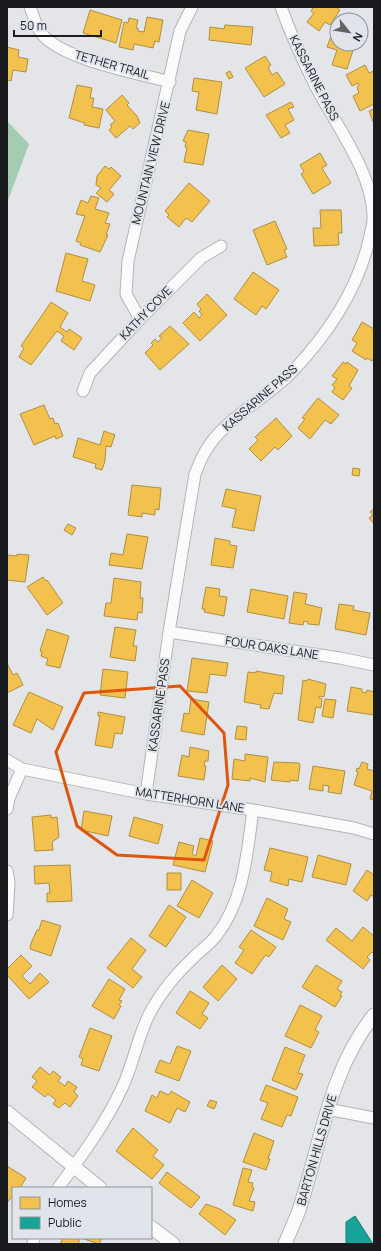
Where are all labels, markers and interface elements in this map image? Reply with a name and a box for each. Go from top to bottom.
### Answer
scale bar [14,12,101,38]
north arrow [329,12,369,52]
text: 50 m [20,17,47,34]
text: N [350,30,367,45]
street label: KASSARINE PASS [286,32,343,123]
street label: TETHER TRAIL [73,46,152,83]
street label: MOUNTAIN VIEW DRIVE [127,99,174,226]
street label: KATHY COVE [116,282,176,343]
street label: KASSARINE PASS [219,360,301,435]
street label: FOUR OAKS LANE [224,632,320,663]
street label: KASSARINE PASS [144,657,173,753]
street label: MATTERHORN LANE [134,782,246,817]
street label: BARTON HILLS DRIVE [293,1092,341,1207]
legend [12,1187,152,1239]
text: Homes [48,1194,87,1211]
text: Public [48,1214,82,1231]

